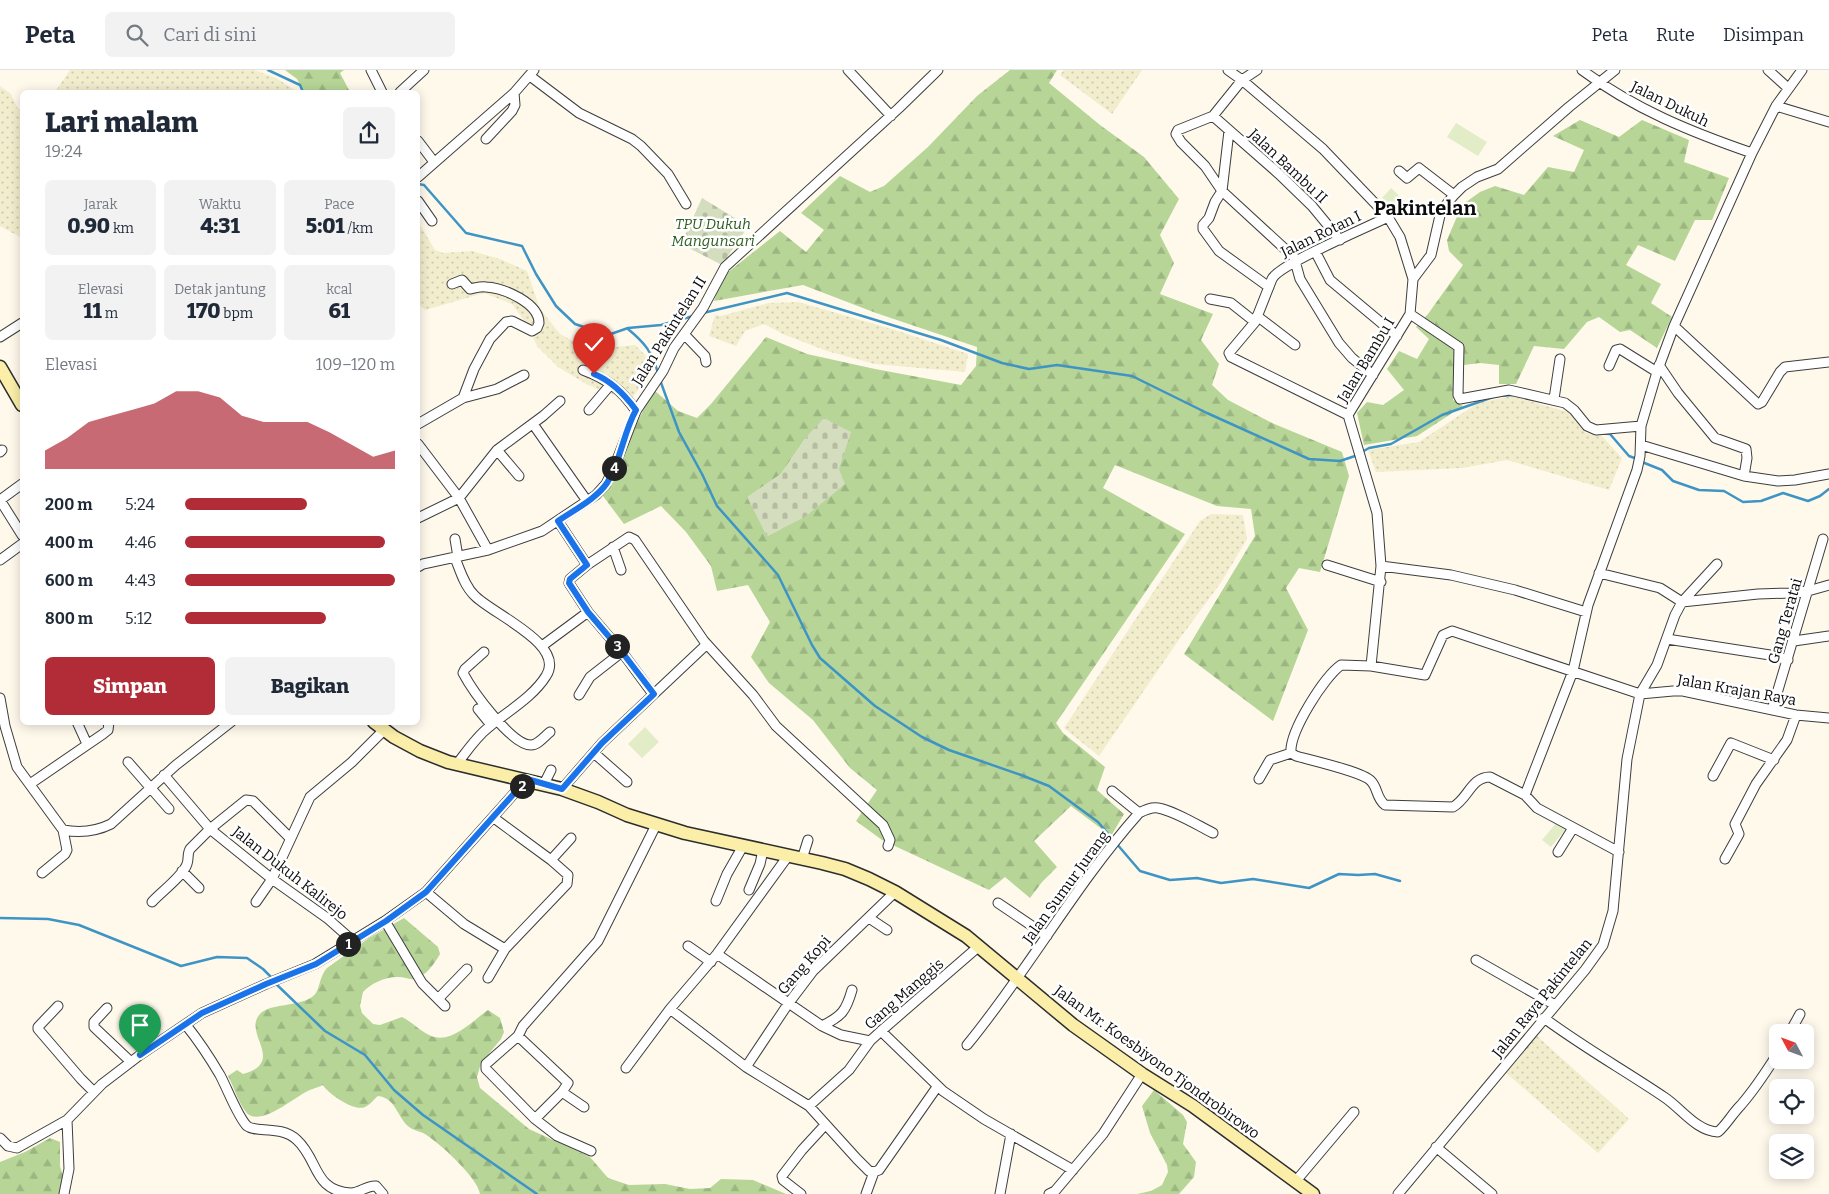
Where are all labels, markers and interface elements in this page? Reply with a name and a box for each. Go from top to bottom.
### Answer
search box [105,12,455,57]
text: Peta [25,21,75,49]
icon: search [123,21,151,49]
text: Cari di sini [163,23,256,46]
text: Peta [1592,24,1628,46]
text: Rute [1656,24,1695,46]
text: Disimpan [1723,24,1804,46]
street label: Jalan Dukuh [1627,77,1713,131]
text: Lari malam [45,106,198,139]
button: share [343,107,395,159]
street label: Jalan Bambu II [1244,124,1331,207]
text: 19:24 [45,142,82,161]
text: Jarak [84,196,117,213]
text: Waktu [199,196,241,213]
text: Pace [324,196,354,213]
district label: Pakintelan [1374,196,1476,220]
street label: Jalan Rotan I [1277,207,1364,262]
text: 0.90 [67,213,110,239]
text: 4:31 [200,213,240,239]
text: 5:01 [306,213,345,239]
park label: TPU Dukuh Mangunsari [671,215,755,250]
text: km [110,220,134,237]
text: /km [345,220,373,237]
street label: Jalan Pakintelan II [628,273,710,390]
text: Elevasi [78,281,124,298]
text: Detak jantung [174,281,266,298]
text: kcal [326,281,352,298]
text: 11 [83,298,102,324]
text: 170 [187,298,221,324]
text: 61 [329,298,350,324]
text: m [102,305,118,322]
text: bpm [221,305,253,322]
street label: Jalan Bambu I [1333,314,1398,407]
pin [573,323,615,374]
icon: check [580,330,608,358]
text: Elevasi [45,355,97,374]
text: 109–120 m [316,355,395,374]
pin: 4 [602,456,626,480]
text: 4 [610,460,619,477]
text: 200 m [45,495,92,514]
text: 5:24 [125,495,155,514]
text: 400 m [45,533,93,552]
text: 4:46 [125,533,156,552]
text: 600 m [45,571,93,590]
text: 4:43 [125,571,156,590]
street label: Gang Teratai [1764,575,1806,666]
text: 800 m [45,609,93,628]
text: 5:12 [125,609,152,628]
pin: 3 [604,634,630,658]
text: 3 [613,638,622,655]
button: Simpan [45,657,215,715]
button: Bagikan [225,657,395,715]
street label: Jalan Krajan Raya [1675,671,1798,709]
pin: 2 [510,774,534,798]
text: 2 [519,778,526,795]
street label: Jalan Dukuh Kalirejo [228,822,351,924]
street label: Jalan Sumur Jurang [1018,827,1113,948]
pin: 1 [336,932,360,956]
street label: Gang Kopi [774,932,835,998]
street label: Jalan Raya Pakintelan [1488,934,1596,1062]
text: 1 [345,936,352,953]
street label: Gang Manggis [861,955,947,1033]
street label: Jalan Mr. Koesbiyono Tjondrobirowo [1050,981,1263,1143]
pin [119,1004,161,1055]
icon: arrive [126,1011,154,1039]
north arrow [1769,1024,1814,1069]
map controls [1769,1024,1814,1179]
button: locate [1769,1079,1814,1124]
button: layers [1769,1134,1814,1179]

